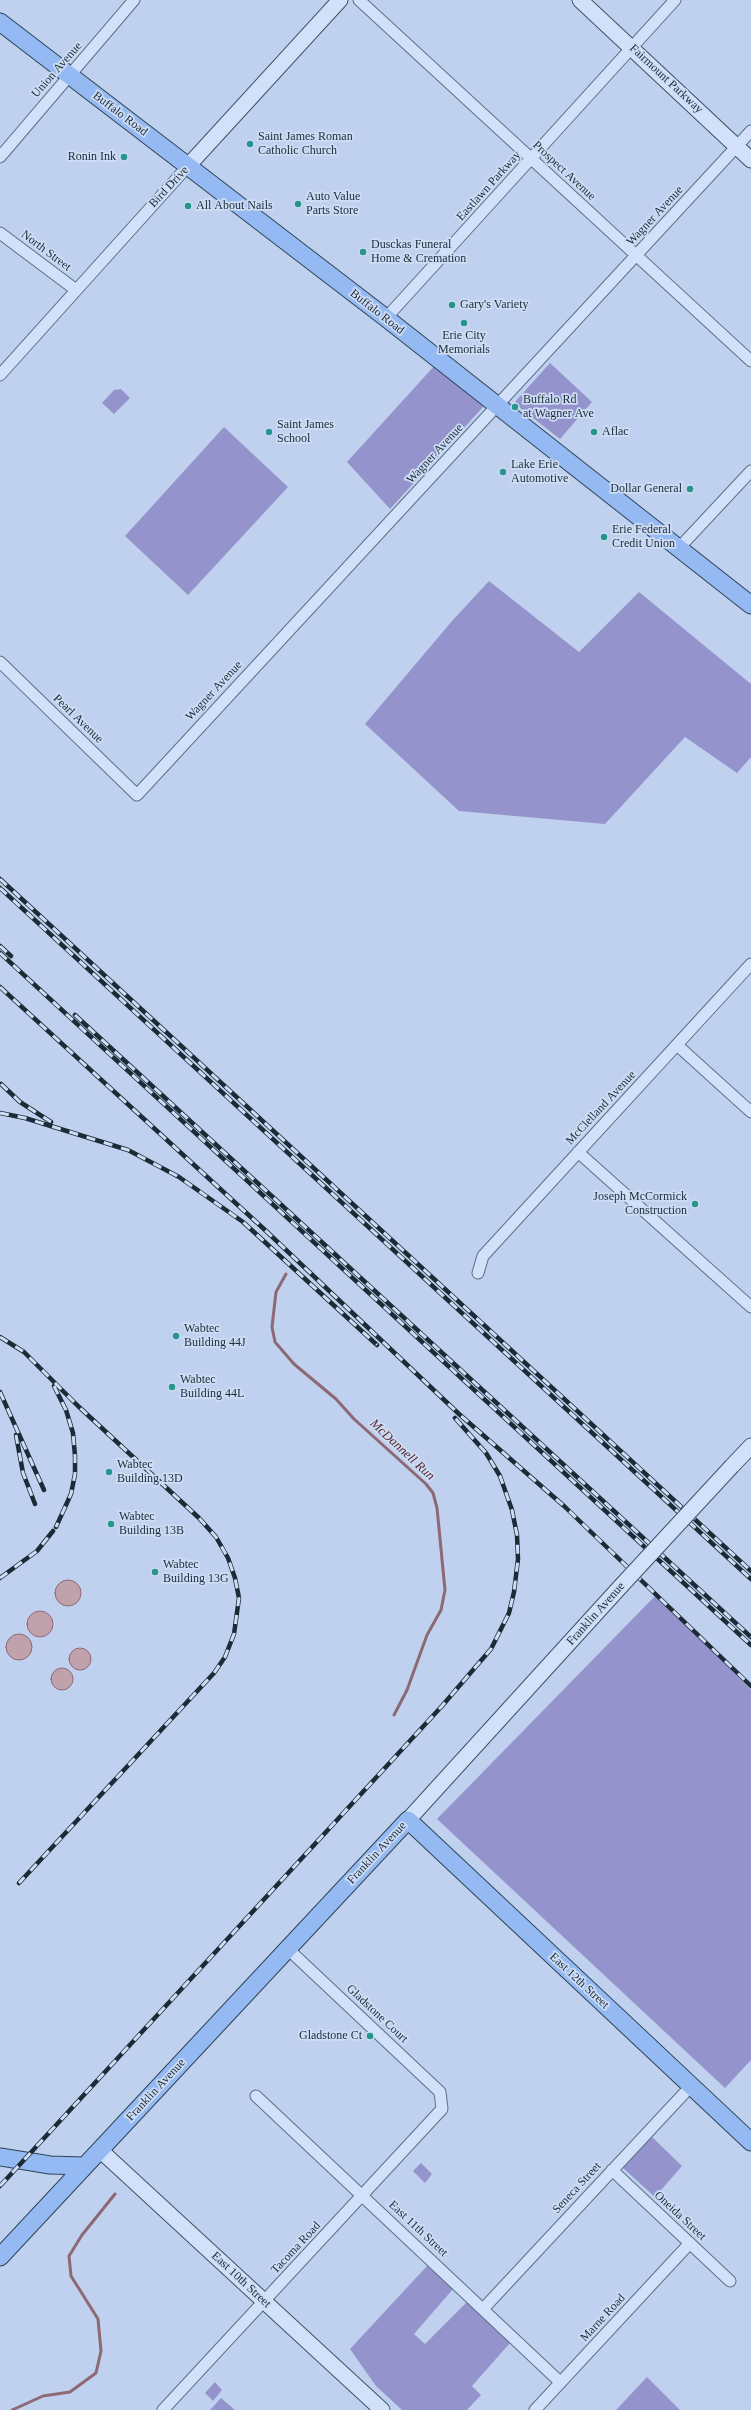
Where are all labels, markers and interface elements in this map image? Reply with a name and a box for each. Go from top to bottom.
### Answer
street label: Union Avenue [29,39,85,101]
street label: Fairmount Parkway [626,41,706,117]
street label: Buffalo Road [90,89,150,139]
place label: Saint James Roman Catholic Church [258,130,353,158]
street label: Prospect Avenue [530,138,598,204]
marker: Saint James Roman Catholic Church [245,139,255,149]
street label: Eastlawn Parkway [454,148,524,224]
place label: Ronin Ink [68,150,116,164]
marker: Ronin Ink [119,152,129,162]
street label: Bird Drive [146,163,192,211]
street label: Wagner Avenue [624,183,686,249]
place label: Auto Value Parts Store [306,190,360,218]
place label: All About Nails [196,199,273,213]
marker: Auto Value Parts Store [293,199,303,209]
marker: All About Nails [183,201,193,211]
street label: North Street [18,228,74,274]
place label: Dusckas Funeral Home & Cremation [371,238,466,266]
marker: Dusckas Funeral Home & Cremation [358,247,368,257]
street label: Buffalo Road [347,286,407,338]
place label: Gary's Variety [460,298,528,312]
marker: Gary's Variety [447,300,457,310]
marker: Erie City Memorials [459,318,469,328]
place label: Erie City Memorials [438,329,490,357]
place label: Buffalo Rd at Wagner Ave [523,393,594,421]
marker: Buffalo Rd at Wagner Ave [510,402,520,412]
place label: Saint James School [277,418,334,446]
street label: Wagner Avenue [404,421,466,487]
place label: Aflac [602,425,629,439]
marker: Saint James School [264,427,274,437]
marker: Aflac [589,427,599,437]
place label: Lake Erie Automotive [511,458,568,486]
marker: Lake Erie Automotive [498,467,508,477]
place label: Dollar General [610,482,682,496]
marker: Dollar General [685,484,695,494]
place label: Erie Federal Credit Union [612,523,675,551]
marker: Erie Federal Credit Union [599,532,609,542]
street label: Wagner Avenue [183,658,245,724]
street label: Pearl Avenue [50,692,106,746]
street label: McClelland Avenue [563,1068,639,1148]
place label: Joseph McCormick Construction [593,1190,687,1218]
marker: Joseph McCormick Construction [690,1199,700,1209]
place label: Wabtec Building 44J [184,1322,246,1350]
marker: Wabtec Building 44J [171,1331,181,1341]
place label: Wabtec Building 44L [180,1373,244,1401]
marker: Wabtec Building 44L [167,1382,177,1392]
water label: McDannell Run [366,1416,438,1484]
place label: Wabtec Building 13D [117,1458,183,1486]
marker: Wabtec Building 13D [104,1467,114,1477]
place label: Wabtec Building 13B [119,1510,184,1538]
marker: Wabtec Building 13B [106,1519,116,1529]
place label: Wabtec Building 13G [163,1558,229,1586]
marker: Wabtec Building 13G [150,1567,160,1577]
street label: Franklin Avenue [564,1579,628,1649]
street label: Franklin Avenue [344,1819,410,1887]
street label: East 12th Street [546,1950,612,2012]
street label: Gladstone Court [343,1982,411,2046]
place label: Gladstone Ct [299,2029,362,2043]
marker: Gladstone Ct [365,2031,375,2041]
street label: Franklin Avenue [123,2056,189,2124]
street label: Seneca Street [550,2159,604,2217]
street label: Oneida Street [651,2188,709,2244]
street label: East 11th Street [385,2198,451,2260]
street label: Tacoma Road [268,2219,324,2277]
street label: East 10th Street [208,2249,274,2311]
street label: Marne Road [577,2291,629,2345]

